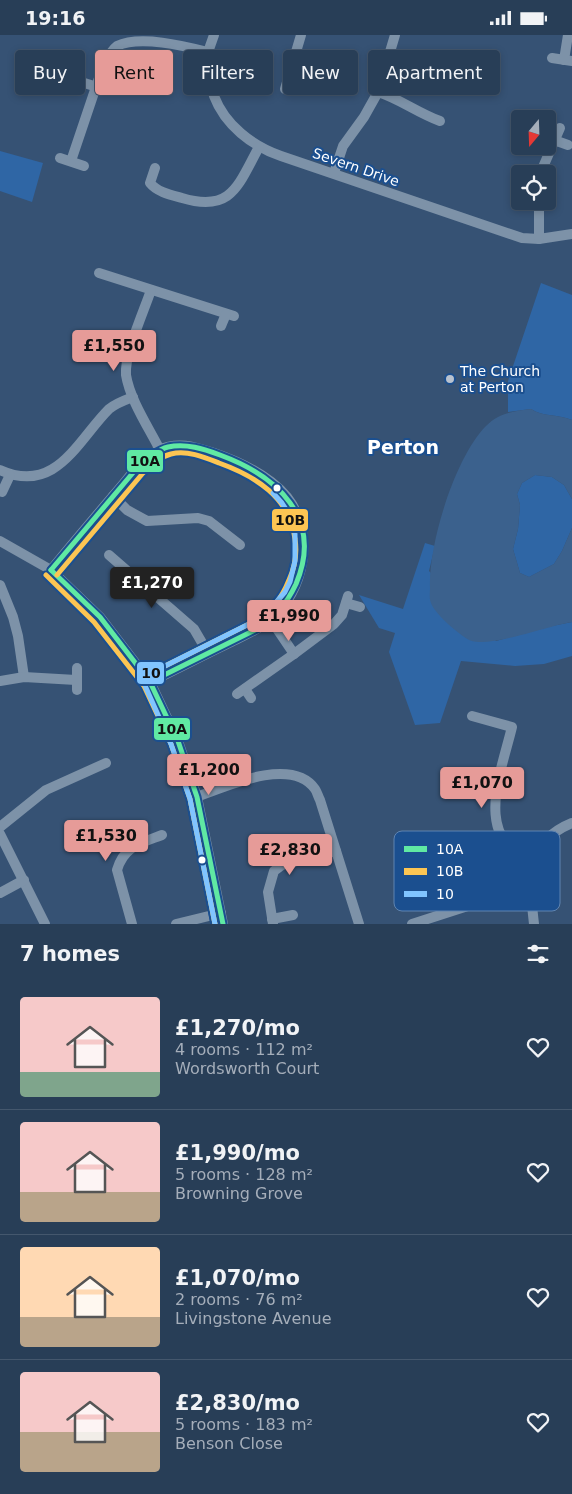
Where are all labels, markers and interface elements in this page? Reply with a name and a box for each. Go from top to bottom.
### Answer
text: 19:16 [25,7,85,29]
chip: Buy [15,50,85,95]
chip: Rent [95,50,173,95]
chip: Filters [183,50,273,95]
chip: New [283,50,358,95]
chip: Apartment [368,50,500,95]
north arrow [511,110,556,155]
map controls [511,110,556,210]
street label: Severn Drive [311,145,401,189]
button: locate [511,165,556,210]
pin: £1,550 [73,329,155,372]
text: £1,550 [83,336,145,355]
place label: The Church at Perton [459,363,540,395]
marker: The Church at Perton [444,373,456,385]
district label: Perton [367,436,439,458]
line badge: 10A [126,449,164,473]
text: 10A [130,453,160,469]
unlabelled marker [272,483,282,493]
line badge: 10B [271,508,309,532]
text: 10B [275,512,305,528]
pin: £1,270 [111,567,193,609]
text: £1,270 [121,573,183,592]
pin: £1,990 [248,599,330,642]
text: £1,990 [258,606,320,625]
line badge: 10 [136,661,165,685]
text: 10 [141,665,161,681]
line badge: 10A [153,717,191,741]
text: 10A [157,721,187,737]
pin: £1,200 [168,753,250,796]
text: £1,200 [178,760,240,779]
pin: £1,070 [441,767,523,809]
text: £1,070 [451,773,513,792]
pin: £1,530 [65,819,147,862]
text: £1,530 [75,826,137,845]
legend [394,831,560,911]
pin: £2,830 [249,833,331,876]
text: £2,830 [259,840,321,859]
text: 10A [436,841,464,857]
unlabelled marker [197,855,207,865]
text: 10B [436,863,463,879]
text: 10 [436,886,454,902]
icon: filters [524,940,552,968]
text: 7 homes [20,942,120,966]
text: £1,270/mo [175,1016,300,1040]
icon: home [60,1017,120,1077]
icon: heart [524,1033,552,1061]
text: 4 rooms · 112 m² [175,1040,313,1059]
text: Wordsworth Court [175,1059,319,1078]
text: £1,990/mo [175,1141,300,1165]
icon: home [60,1142,120,1202]
icon: heart [524,1158,552,1186]
text: 5 rooms · 128 m² [175,1165,313,1184]
text: Browning Grove [175,1184,303,1203]
text: £1,070/mo [175,1266,300,1290]
icon: home [60,1267,120,1327]
icon: heart [524,1283,552,1311]
text: 2 rooms · 76 m² [175,1290,303,1309]
text: Livingstone Avenue [175,1309,331,1328]
text: £2,830/mo [175,1391,300,1415]
icon: home [60,1392,120,1452]
icon: heart [524,1408,552,1436]
text: 5 rooms · 183 m² [175,1415,313,1434]
text: Benson Close [175,1434,283,1453]

